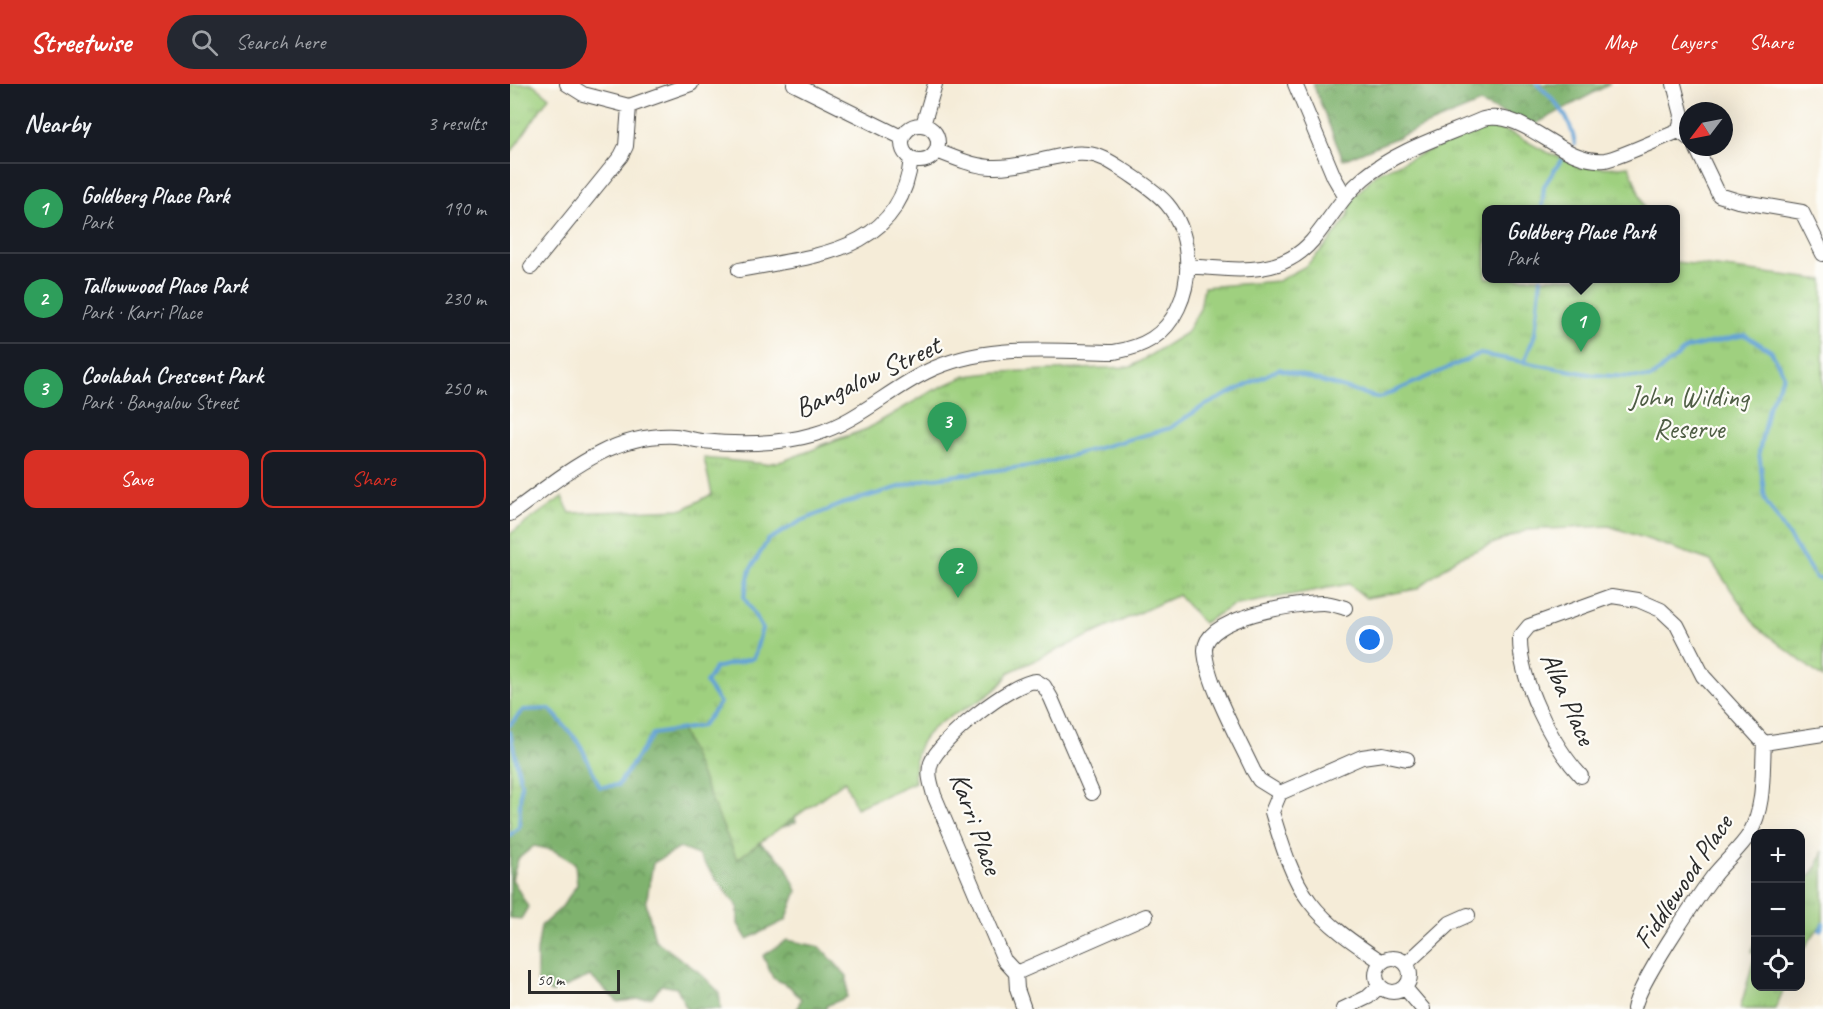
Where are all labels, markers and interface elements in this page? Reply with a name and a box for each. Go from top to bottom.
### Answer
search box [167,15,587,69]
text: Streetwise [30,25,131,60]
icon: search [188,26,221,59]
text: Search here [236,28,325,56]
text: Map [1604,29,1637,55]
text: Layers [1670,29,1716,55]
text: Share [1749,29,1793,55]
north arrow [1679,102,1733,156]
text: Nearby [24,107,89,140]
text: 3 results [427,111,486,136]
text: Goldberg Place Park [81,182,229,210]
text: 1 [39,196,48,221]
text: 190 m [443,196,486,221]
popup [1482,205,1680,283]
text: Park [81,210,113,235]
text: Goldberg Place Park [1507,218,1655,246]
text: Park [1507,246,1539,271]
text: Tallowwood Place Park [81,272,247,300]
text: 2 [39,286,48,311]
text: 230 m [443,286,486,311]
text: Park · Karri Place [81,300,202,325]
pin: 1 [1562,302,1600,352]
street label: Bangalow Street [789,326,948,425]
text: Coolabah Crescent Park [81,362,263,390]
text: 3 [39,376,48,401]
text: 250 m [443,376,486,401]
park label: John Wilding Reserve [1627,379,1751,446]
text: Park · Bangalow Street [81,390,238,415]
pin: 3 [928,402,966,452]
button: Save [24,450,249,508]
button: Share [261,450,486,508]
pin: 2 [938,548,978,598]
your location [1355,625,1384,654]
street label: Alba Place [1533,646,1605,752]
street label: Karri Place [942,768,1012,881]
street label: Fiddlewood Place [1625,806,1741,955]
map controls [1751,829,1805,991]
button: + [1751,829,1805,883]
button: − [1751,883,1805,937]
button: locate [1751,937,1805,991]
scale bar [528,967,620,994]
text: 50 m [537,970,564,990]

